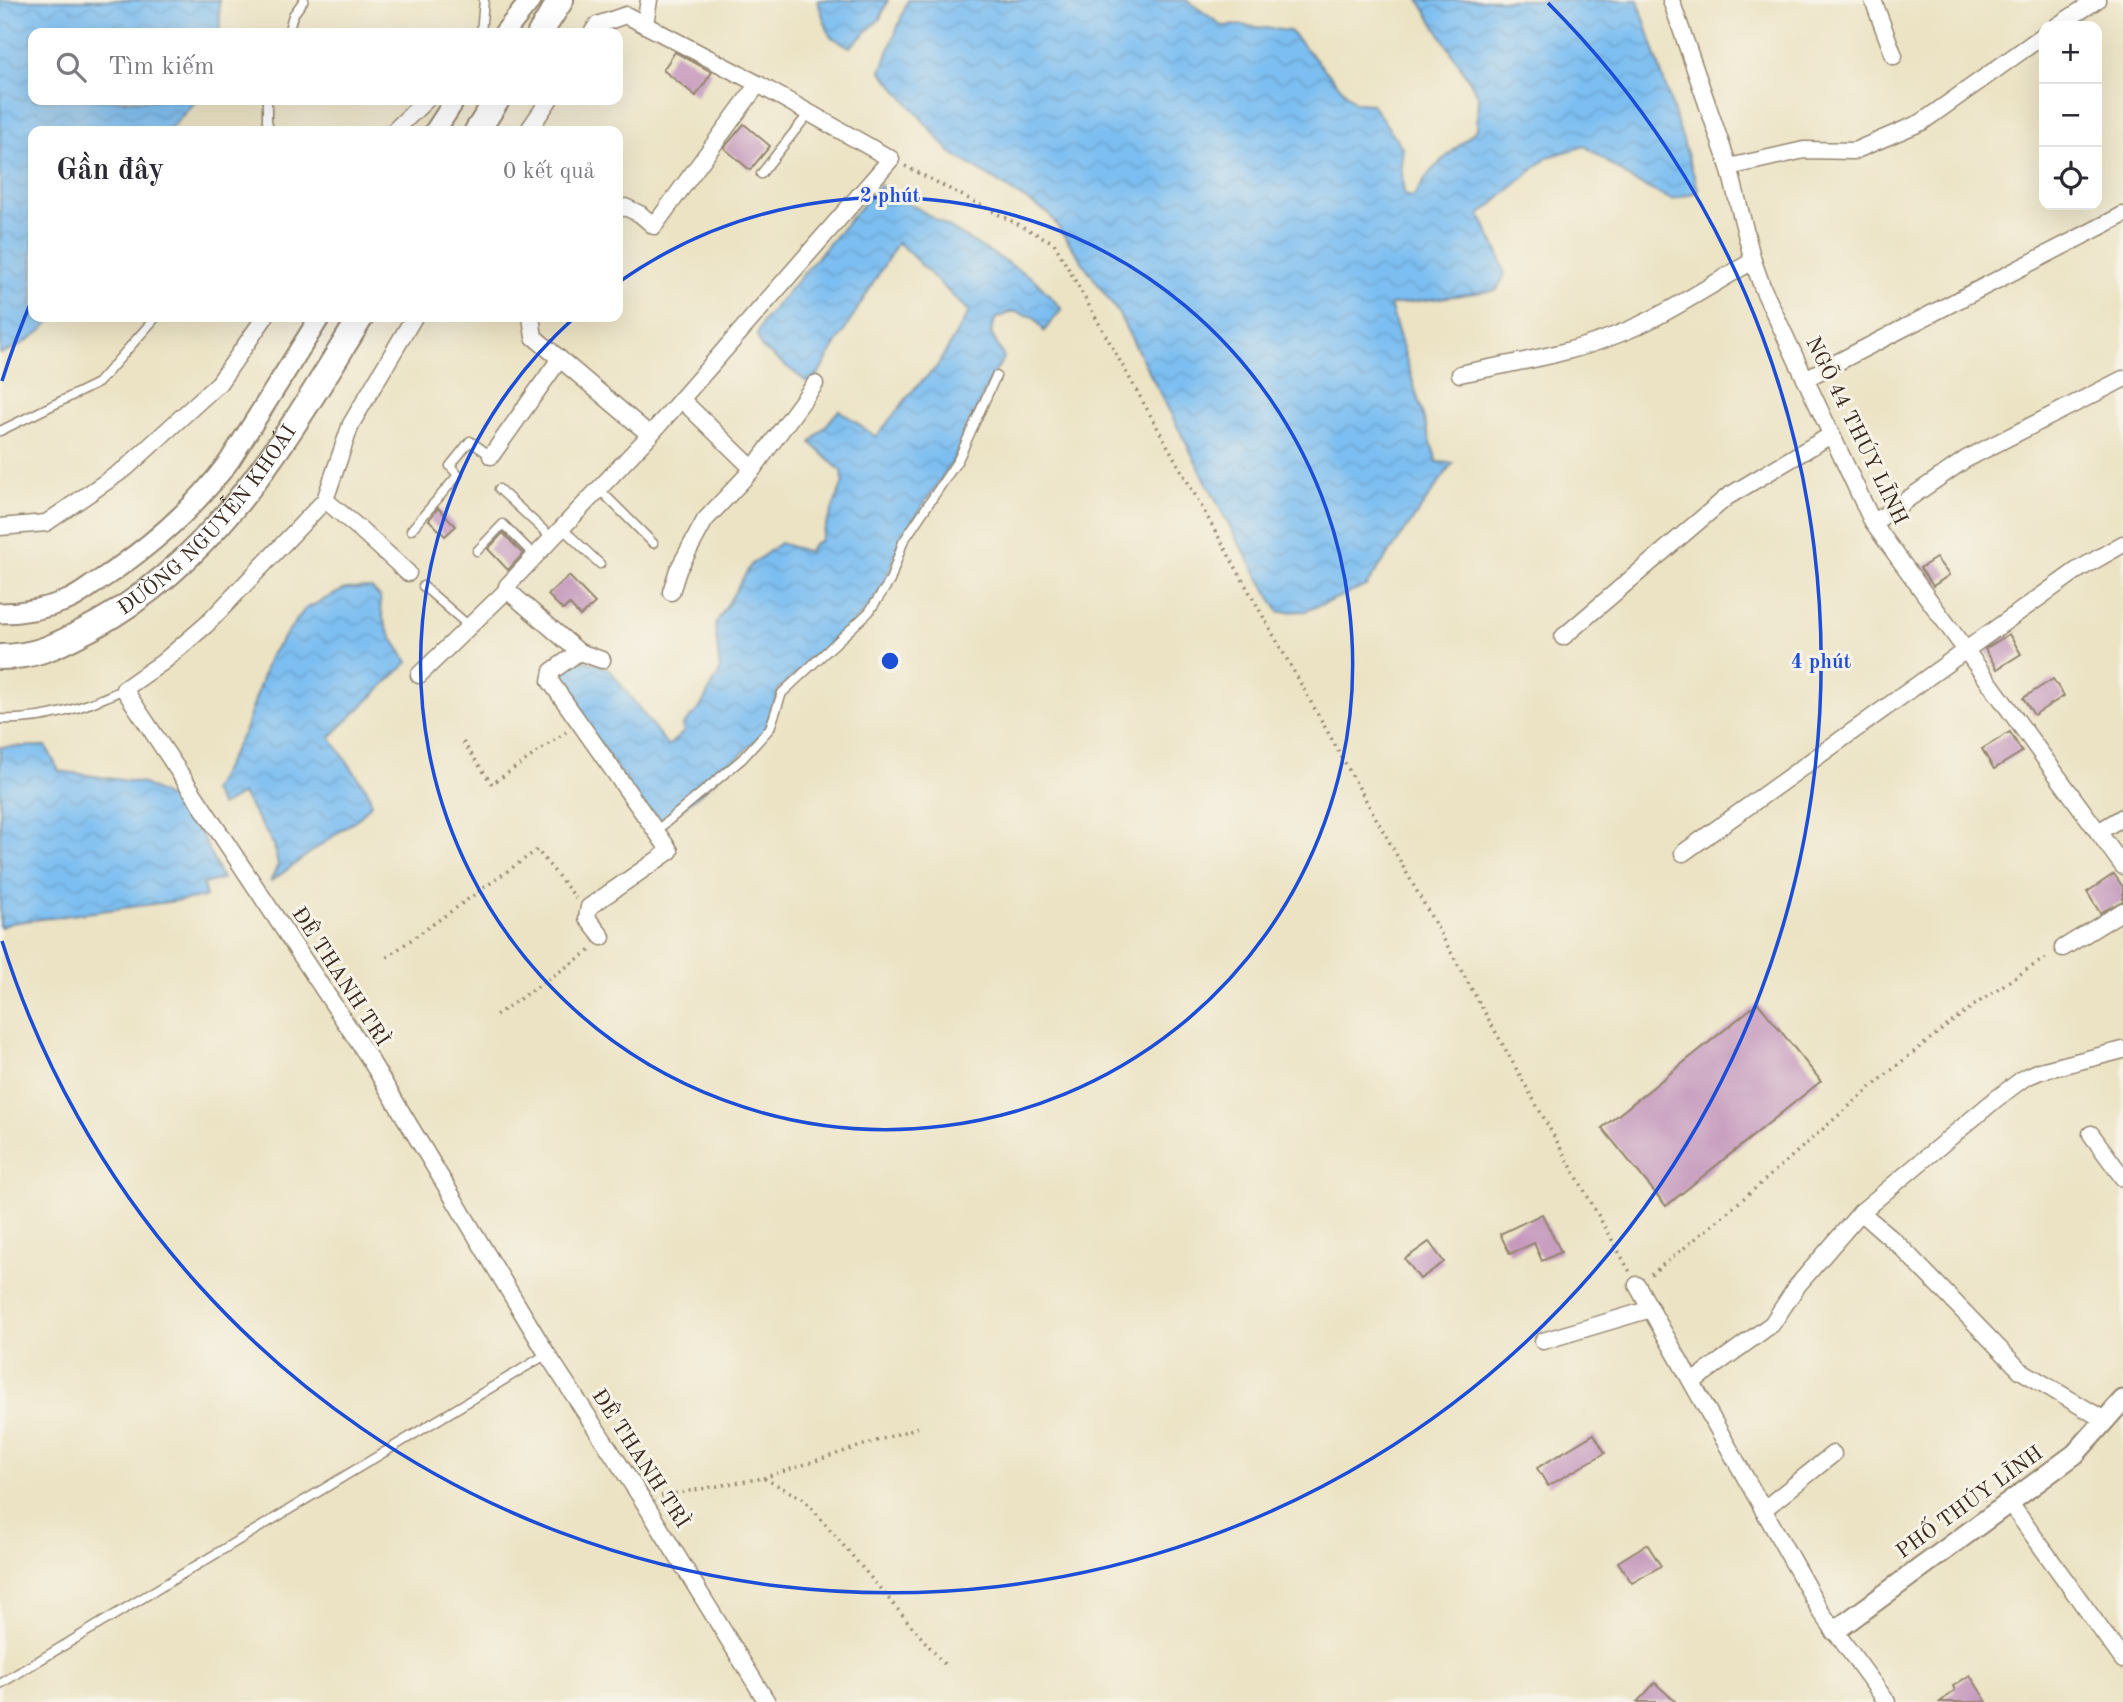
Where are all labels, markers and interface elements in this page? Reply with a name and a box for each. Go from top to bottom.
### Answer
map controls [2039,21,2102,210]
button: + [2039,21,2102,84]
search box [28,28,623,105]
icon: search [52,48,90,86]
text: Tìm kiếm [108,54,215,80]
button: − [2039,84,2102,147]
button: locate [2039,147,2102,210]
text: Gần đây [56,156,164,186]
text: 0 kết quả [503,160,595,183]
text: 2 phút [860,186,921,207]
street label: NGÕ 44 THÚY LĨNH [1801,332,1915,528]
street label: ĐƯỜNG NGUYỄN KHOÁI [114,421,300,619]
centre of rings [878,649,902,673]
text: 4 phút [1791,652,1852,673]
street label: ĐÊ THANH TRÌ [287,902,396,1050]
street label: ĐÊ THANH TRÌ [587,1384,696,1532]
street label: PHỐ THÚY LĨNH [1889,1437,2047,1563]

